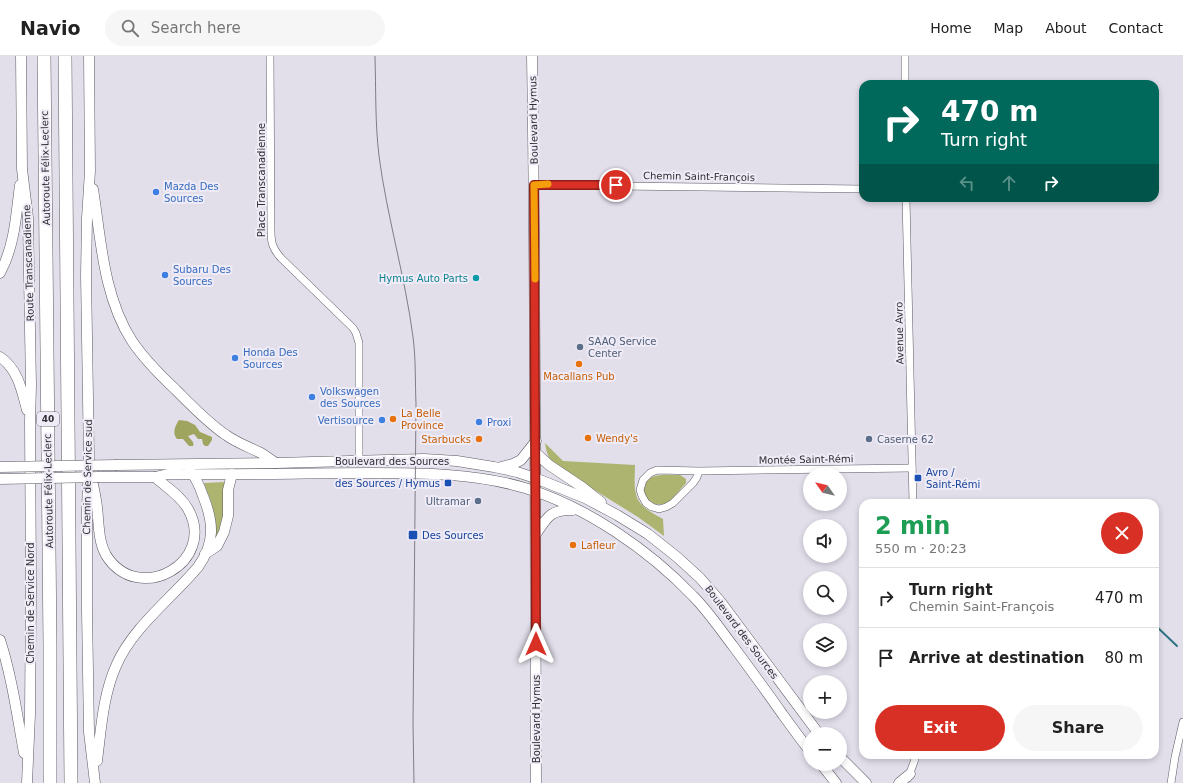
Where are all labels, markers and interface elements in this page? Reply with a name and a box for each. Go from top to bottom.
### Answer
search box [105,10,385,46]
text: Navio [20,17,81,39]
icon: search [119,17,141,39]
text: Search here [151,19,241,37]
text: Home [930,20,972,36]
text: Map [994,20,1023,36]
text: About [1045,20,1087,36]
text: Contact [1109,20,1163,36]
street label: Boulevard Hymus [527,76,540,164]
text: 470 m [941,95,1038,128]
icon: right [875,96,927,148]
street label: Autoroute Félix-Leclerc [39,111,52,225]
street label: Place Transcanadienne [256,123,267,237]
text: Turn right [941,129,1027,150]
pin [599,168,633,202]
street label: Chemin Saint-François [643,170,755,183]
icon: left [956,172,978,194]
icon: ahead [998,172,1020,194]
icon: right [1040,172,1062,194]
icon: arrive [605,174,627,196]
place label: Mazda Des Sources [164,181,219,204]
marker: Mazda Des Sources [151,187,161,197]
street label: Route Transcanadienne [21,204,36,322]
place label: Subaru Des Sources [173,264,231,287]
marker: Subaru Des Sources [160,270,170,280]
place label: Hymus Auto Parts [379,273,468,284]
marker: Hymus Auto Parts [471,273,481,283]
street label: Avenue Avro [893,302,906,364]
place label: SAAQ Service Center [588,336,656,359]
marker: SAAQ Service Center [575,342,585,352]
place label: Honda Des Sources [243,347,298,370]
marker: Honda Des Sources [230,353,240,363]
marker: Macallans Pub [574,359,584,369]
place label: Macallans Pub [543,371,615,382]
place label: Volkswagen des Sources [320,386,380,409]
marker: Volkswagen des Sources [307,392,317,402]
place label: La Belle Province [401,408,444,431]
road number: 40 [37,412,59,426]
marker: La Belle Province [388,414,398,424]
place label: Vertisource [318,415,374,426]
marker: Vertisource [377,415,387,425]
marker: Proxi [474,417,484,427]
place label: Proxi [487,417,511,428]
street label: Chemin de Service sud [81,419,94,535]
marker: Wendy's [583,433,593,443]
place label: Wendy's [596,433,638,444]
street label: Autoroute Félix-Leclerc [42,434,55,548]
place label: Starbucks [421,434,471,445]
marker: Starbucks [474,434,484,444]
marker: Caserne 62 [864,434,874,444]
place label: Caserne 62 [877,434,934,445]
street label: Montée Saint-Rémi [759,453,853,466]
street label: Boulevard des Sources [335,456,449,467]
north arrow [803,467,847,511]
map controls [803,467,847,771]
place label: Avro / Saint-Rémi [926,467,980,490]
marker: Avro / Saint-Rémi [913,473,923,483]
place label: des Sources / Hymus [335,478,440,489]
marker: des Sources / Hymus [443,478,453,488]
place label: Ultramar [426,496,471,507]
marker: Ultramar [473,496,483,506]
text: 2 min [875,512,950,540]
button: close [1101,512,1143,554]
button: sound [803,519,847,563]
marker: Des Sources [407,529,419,541]
place label: Des Sources [422,530,484,541]
marker: Lafleur [568,540,578,550]
place label: Lafleur [581,540,616,551]
text: 550 m · 20:23 [875,541,966,556]
street label: Chemin de Service Nord [25,542,36,664]
button: search [803,571,847,615]
text: Turn right [909,581,993,599]
street label: Boulevard des Sources [703,583,780,681]
icon: right [875,587,897,609]
text: 470 m [1095,589,1143,607]
text: Chemin Saint-François [909,599,1054,614]
position arrow [515,623,557,665]
button: layers [803,623,847,667]
icon: arrive [875,647,897,669]
text: Arrive at destination [909,649,1084,667]
text: 80 m [1105,649,1143,667]
street label: Boulevard Hymus [531,675,542,763]
button: + [803,675,847,719]
button: Exit [875,705,1005,751]
button: Share [1013,705,1143,751]
button: − [803,727,847,771]

